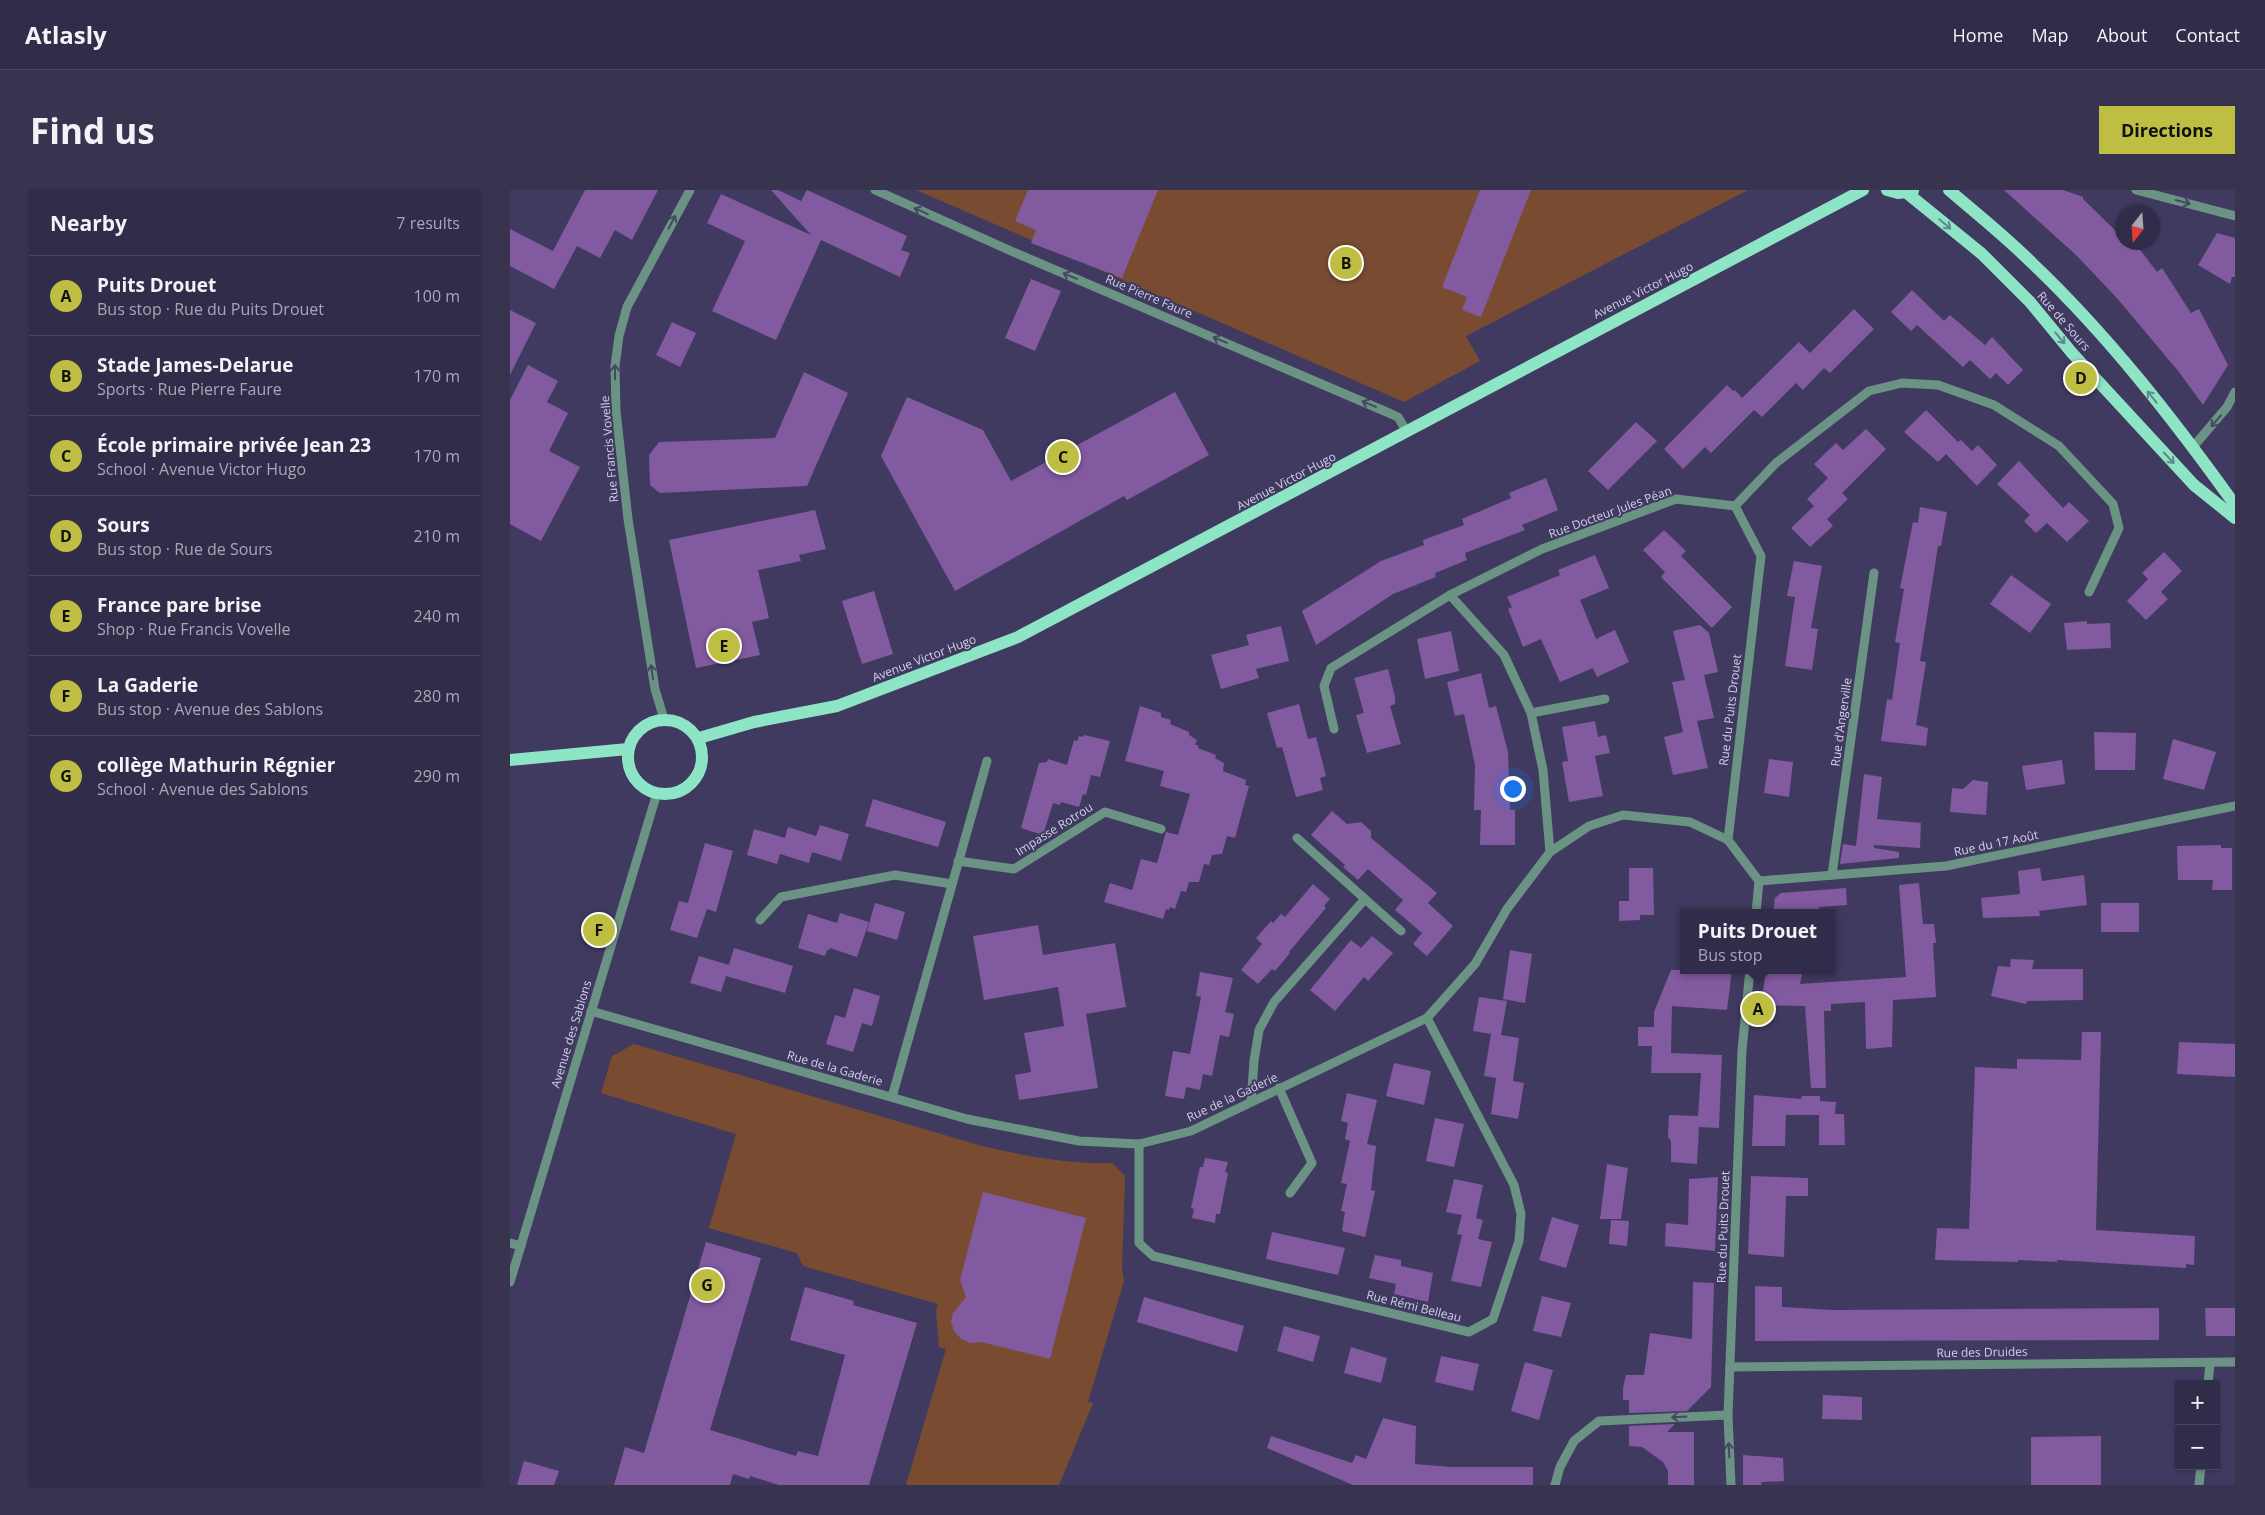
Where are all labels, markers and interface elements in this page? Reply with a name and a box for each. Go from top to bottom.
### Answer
text: Atlasly [25,18,107,51]
text: Home [1953,23,2003,47]
text: Map [2031,23,2069,47]
text: About [2097,23,2147,47]
text: Contact [2175,23,2240,47]
button: Directions [2099,106,2235,154]
text: Find us [30,107,155,154]
one-way arrow [2175,198,2191,208]
one-way arrow [914,205,929,215]
north arrow [2115,205,2160,250]
text: Nearby [50,209,127,237]
text: 7 results [396,212,460,234]
one-way arrow [668,216,678,230]
one-way arrow [1938,218,1951,229]
pin: B [1330,244,1362,282]
street label: Avenue Victor Hugo [1590,257,1696,323]
street label: Rue Pierre Faure [1103,270,1195,322]
one-way arrow [1063,271,1078,281]
text: Puits Drouet [97,272,216,298]
text: A [60,285,72,307]
text: 100 m [414,285,460,307]
street label: Rue de Sours [2033,288,2095,355]
text: Bus stop · Rue du Puits Drouet [97,298,324,320]
one-way arrow [2054,331,2065,344]
one-way arrow [1212,335,1227,344]
text: Stade James-Delarue [97,352,294,378]
pin: D [2065,359,2097,397]
one-way arrow [610,364,620,380]
text: B [61,365,71,387]
text: 170 m [414,365,460,387]
text: Sports · Rue Pierre Faure [97,378,282,400]
one-way arrow [2147,391,2158,404]
street label: Rue Francis Vovelle [596,395,622,503]
one-way arrow [1362,399,1377,409]
one-way arrow [2210,414,2221,427]
text: École primaire privée Jean 23 [97,432,371,458]
pin: C [1047,438,1079,476]
text: C [61,445,71,467]
text: 170 m [414,445,460,467]
street label: Avenue Victor Hugo [1233,448,1339,514]
one-way arrow [2163,452,2175,464]
text: School · Avenue Victor Hugo [97,458,306,480]
street label: Rue Docteur Jules Péan [1546,482,1674,542]
text: Sours [97,512,150,538]
text: D [60,525,72,547]
text: 210 m [414,525,460,547]
text: Bus stop · Rue de Sours [97,538,272,560]
text: France pare brise [97,592,261,618]
text: E [62,605,70,627]
text: 240 m [414,605,460,627]
text: Shop · Rue Francis Vovelle [97,618,291,640]
pin: E [708,627,740,665]
street label: Avenue Victor Hugo [869,630,979,686]
street label: Rue du Puits Drouet [1715,653,1745,767]
one-way arrow [647,664,657,680]
text: La Gaderie [97,672,198,698]
street label: Rue d'Angerville [1826,676,1856,768]
text: F [62,685,70,707]
text: 280 m [414,685,460,707]
text: Bus stop · Avenue des Sablons [97,698,323,720]
text: collège Mathurin Régnier [97,752,335,778]
text: G [60,765,72,787]
text: 290 m [414,765,460,787]
your location [1500,776,1526,802]
text: School · Avenue des Sablons [97,778,308,800]
street label: Impasse Rotrou [1012,798,1096,860]
street label: Rue du 17 Août [1952,826,2040,860]
popup [1680,909,1835,974]
pin: F [583,911,615,949]
text: Puits Drouet [1698,918,1817,944]
text: Bus stop [1698,944,1763,966]
street label: Avenue des Sablons [547,978,596,1090]
pin: A [1742,990,1774,1028]
street label: Rue de la Gaderie [785,1046,885,1090]
street label: Rue de la Gaderie [1184,1068,1281,1126]
street label: Rue du Puits Drouet [1713,1171,1733,1283]
pin: G [691,1266,723,1304]
street label: Rue Rémi Belleau [1365,1286,1463,1326]
street label: Rue des Druides [1936,1343,2028,1361]
map controls [2175,1380,2220,1470]
button: + [2175,1380,2220,1425]
one-way arrow [1671,1412,1688,1422]
button: − [2175,1425,2220,1470]
one-way arrow [1725,1442,1734,1458]

